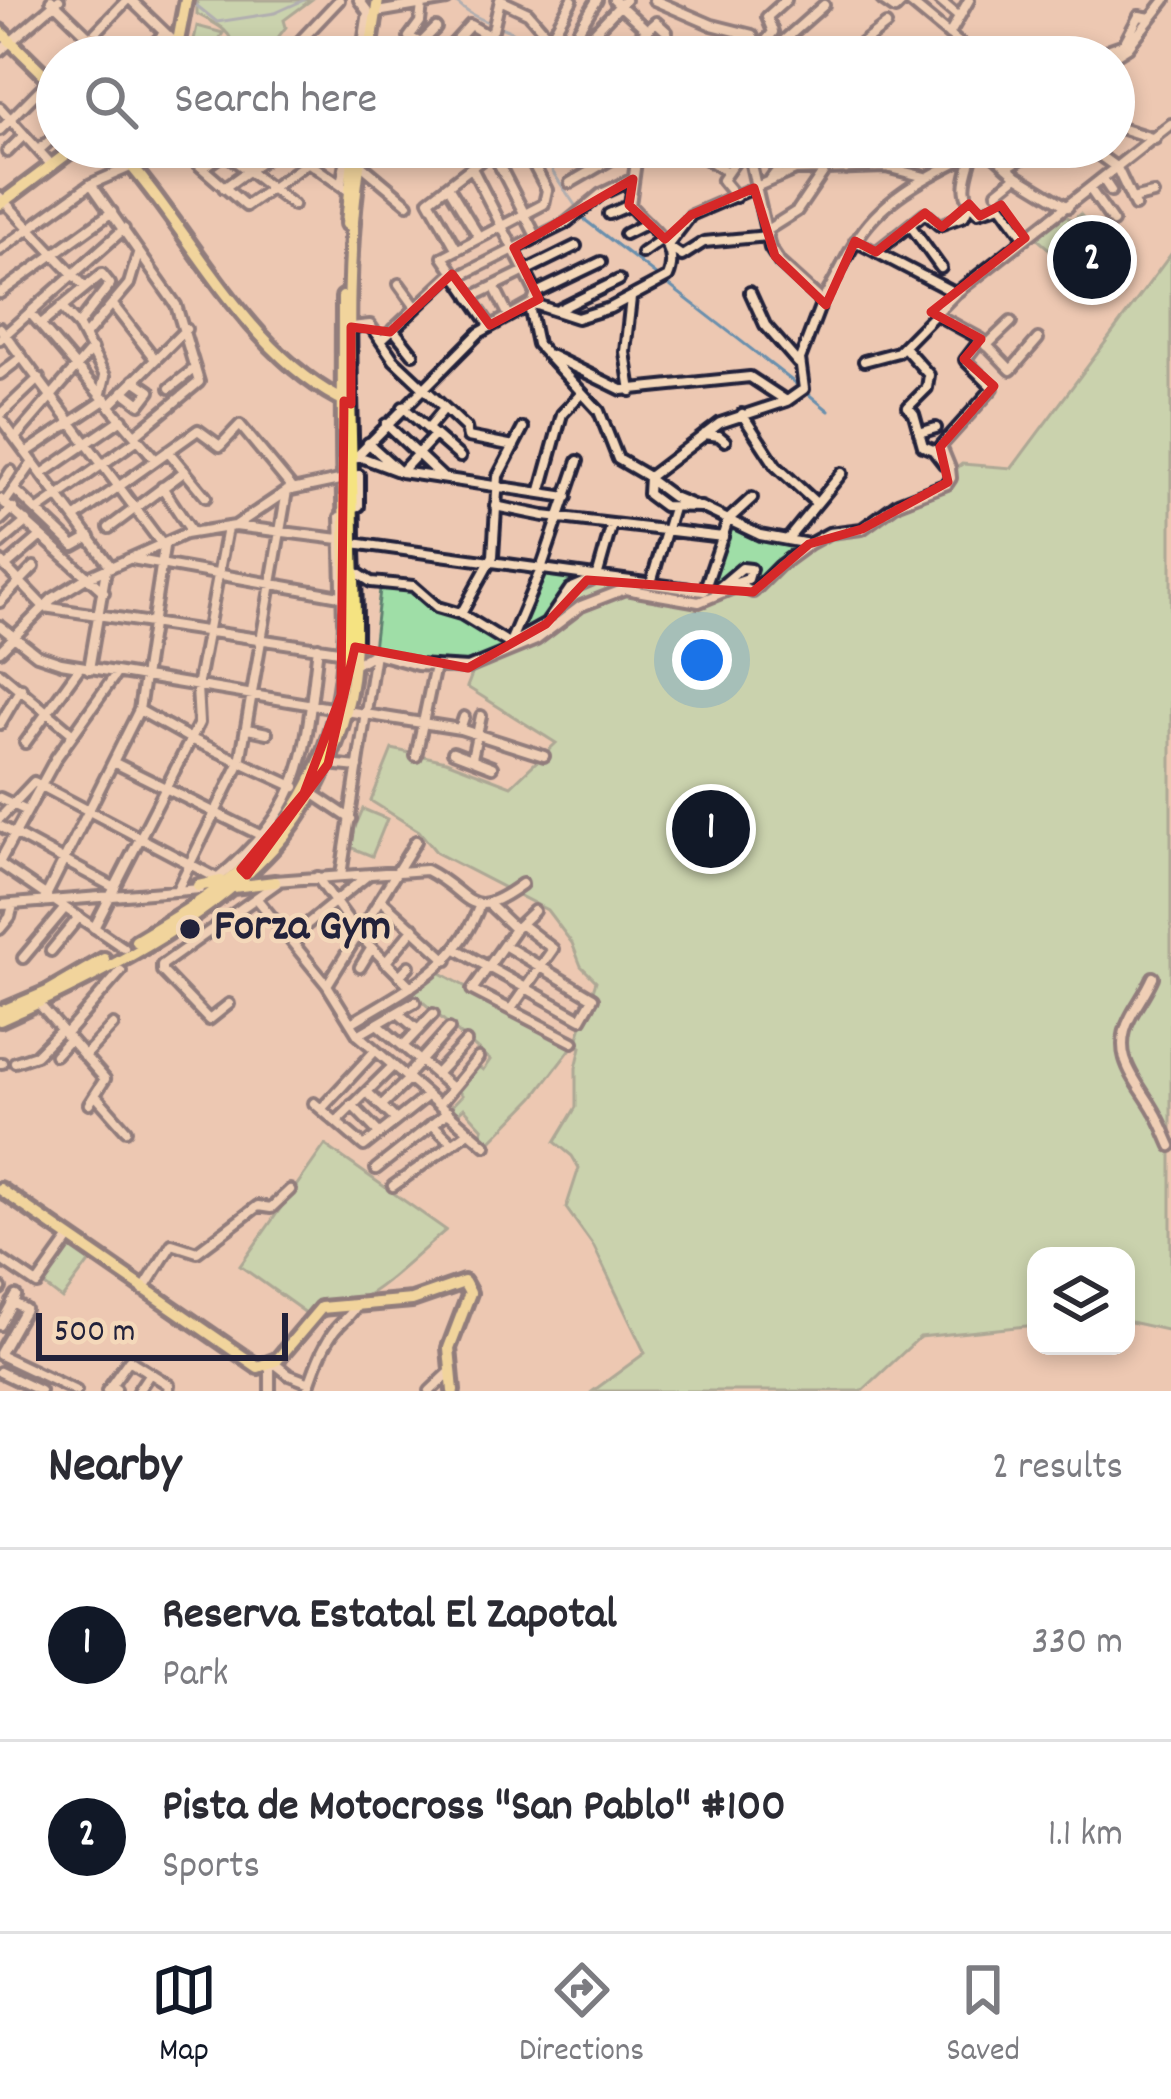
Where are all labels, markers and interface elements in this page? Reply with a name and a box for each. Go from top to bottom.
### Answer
search box [36,36,1135,168]
icon: search [78,69,144,135]
text: Search here [174,70,377,134]
pin: 2 [1053,215,1131,305]
your location [672,630,732,690]
pin: 1 [672,784,750,874]
place label: Forza Gym [214,897,391,961]
marker: Forza Gym [177,916,203,942]
map controls [1027,1247,1135,1355]
button: layers [1027,1247,1135,1355]
scale bar [36,1307,288,1360]
text: 500 m [54,1310,135,1357]
text: Nearby [48,1433,181,1505]
text: 2 results [992,1442,1123,1497]
text: Reserva Estatal El Zapotal [162,1585,617,1649]
text: 1 [83,1617,91,1672]
text: 330 m [1031,1617,1123,1672]
text: Park [162,1649,228,1704]
text: Pista de Motocross "San Pablo" #100 [162,1777,786,1841]
text: 2 [78,1809,96,1864]
text: 1.1 km [1048,1809,1123,1864]
text: Sports [162,1841,260,1896]
tab: Map [151,1957,217,2076]
tab: Directions [519,1957,644,2076]
tab: Saved [946,1957,1020,2076]

